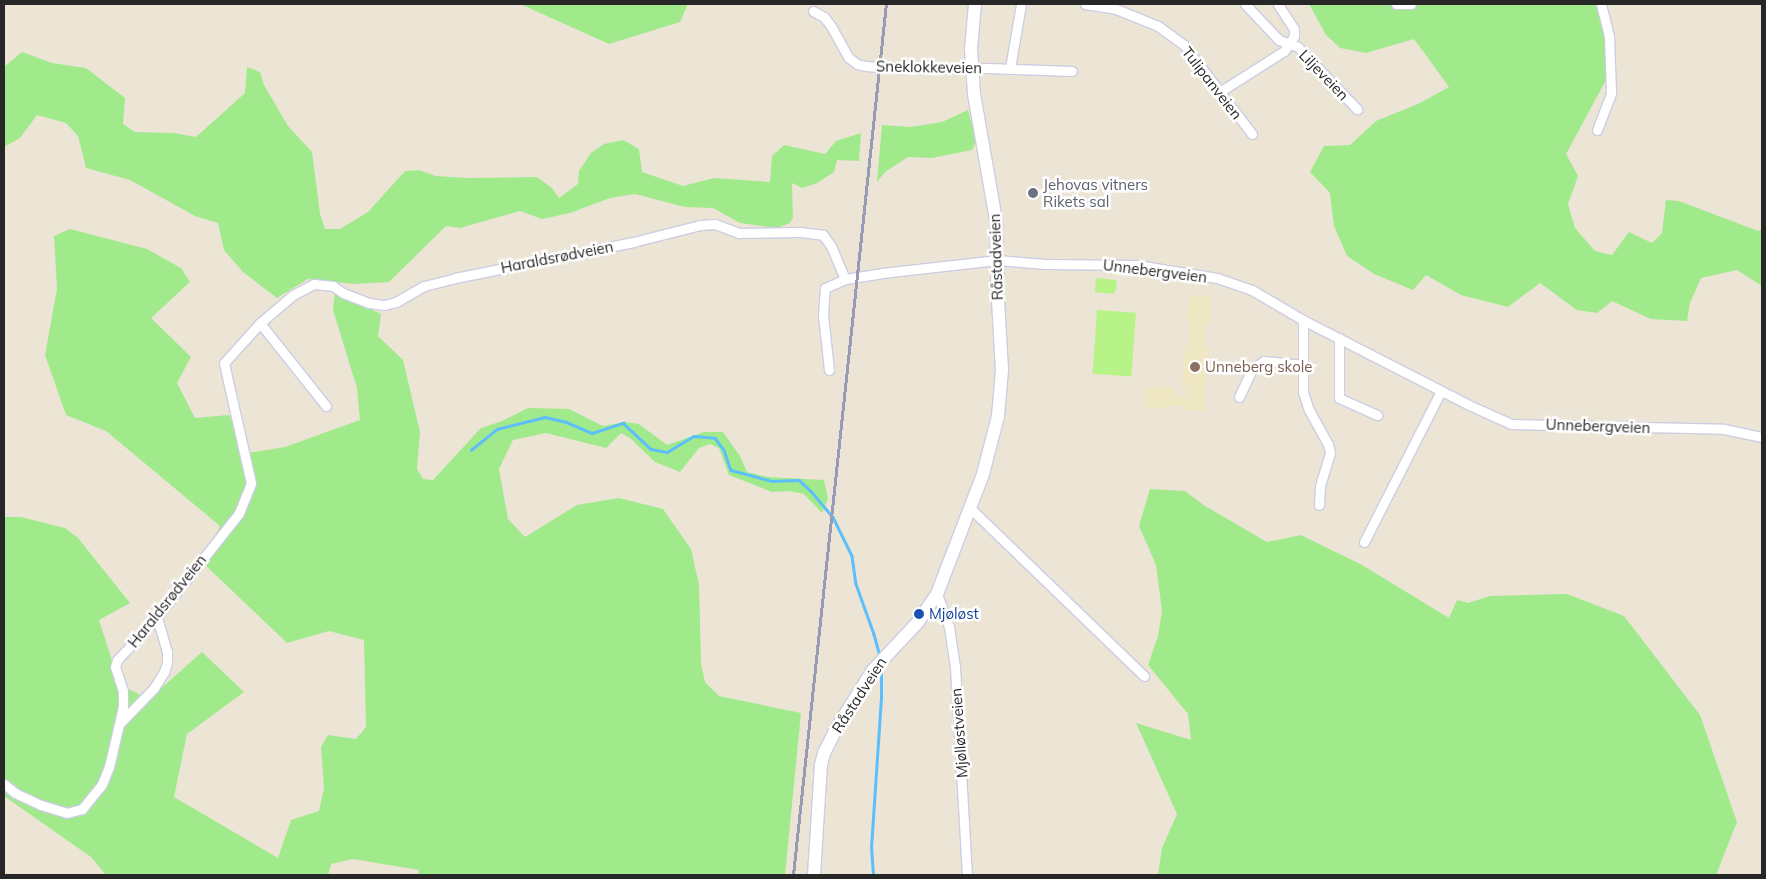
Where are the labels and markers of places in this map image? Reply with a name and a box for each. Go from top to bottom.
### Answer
place label: Jehovas vitners Rikets sal [1043,175,1148,210]
marker: Jehovas vitners Rikets sal [1027,187,1039,199]
place label: Unneberg skole [1205,358,1312,376]
marker: Unneberg skole [1189,361,1201,373]
place label: Mjøløst [929,605,979,623]
marker: Mjøløst [913,608,925,620]

